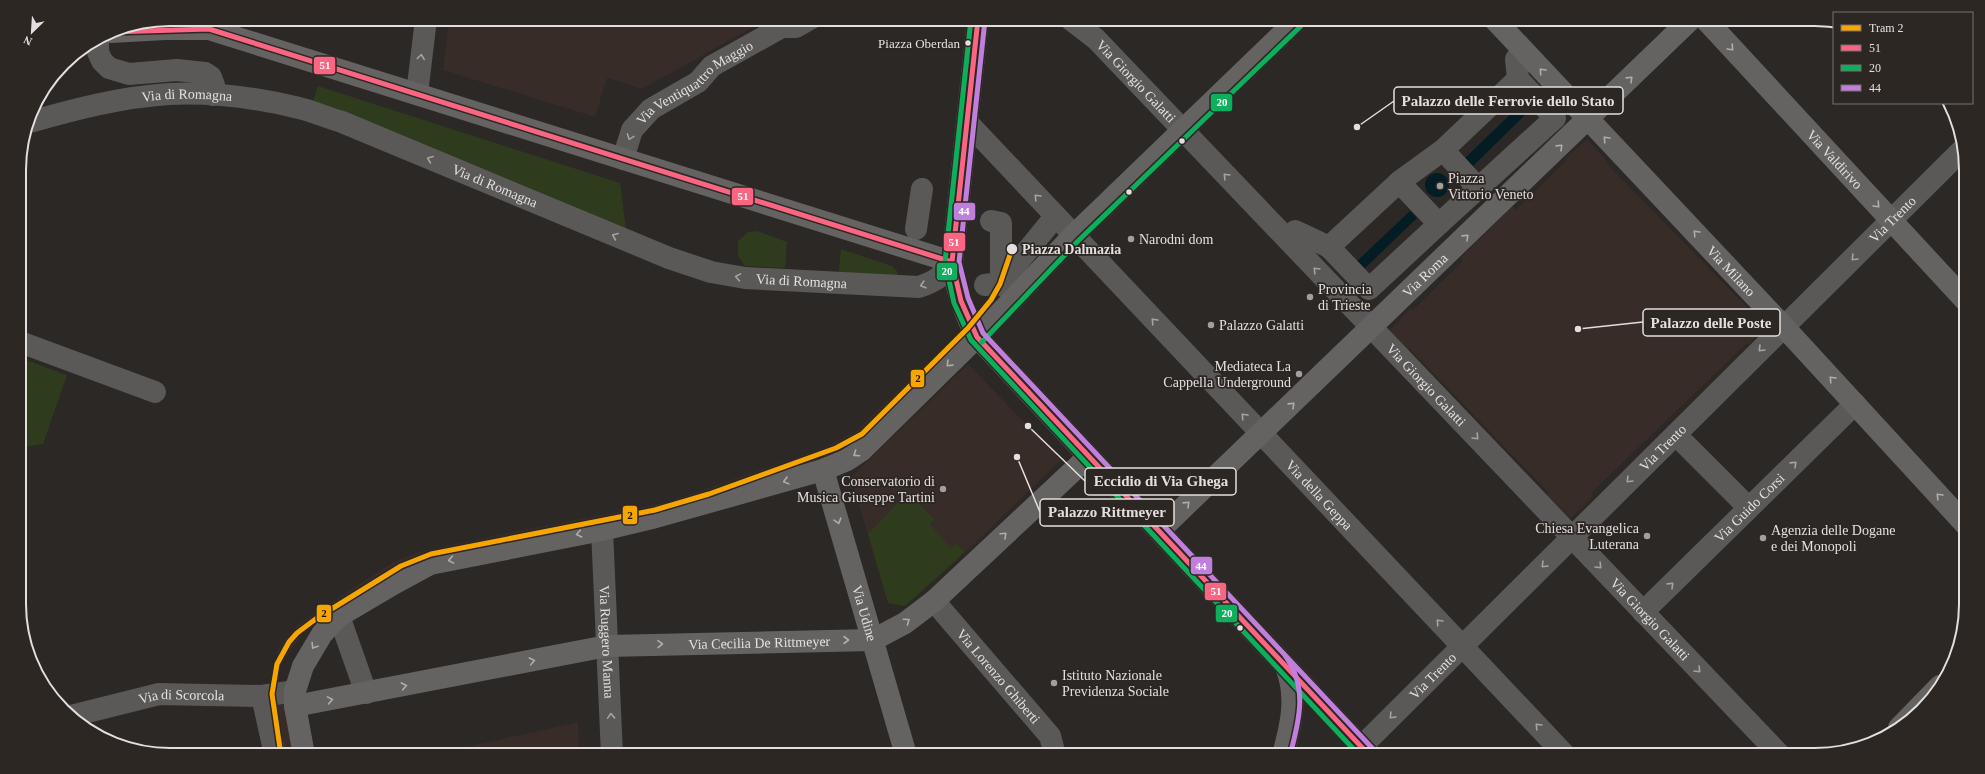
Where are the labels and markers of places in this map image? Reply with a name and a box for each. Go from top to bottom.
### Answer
place label: Piazza Oberdan [878,36,960,51]
marker: Piazza Oberdan [963,38,973,48]
callout: Palazzo delle Ferrovie dello Stato [1394,87,1623,114]
unlabelled marker [1177,136,1187,146]
place label: Piazza Vittorio Veneto [1448,171,1534,202]
marker: Piazza Vittorio Veneto [1435,181,1445,191]
unlabelled marker [1124,187,1134,197]
place label: Narodni dom [1139,232,1213,247]
marker: Narodni dom [1126,234,1136,244]
marker: Piazza Dalmazia [1005,242,1019,256]
place label: Piazza Dalmazia [1022,242,1121,257]
place label: Provincia di Trieste [1318,282,1372,313]
marker: Provincia di Trieste [1305,292,1315,302]
callout: Palazzo delle Poste [1643,309,1780,336]
place label: Palazzo Galatti [1219,318,1304,333]
marker: Palazzo Galatti [1206,320,1216,330]
place label: Mediateca La Cappella Underground [1163,359,1292,390]
marker: Mediateca La Cappella Underground [1294,369,1304,379]
callout: Eccidio di Via Ghega [1085,468,1236,495]
place label: Conservatorio di Musica Giuseppe Tartini [797,474,935,505]
marker: Conservatorio di Musica Giuseppe Tartini [938,484,948,494]
callout: Palazzo Rittmeyer [1040,499,1174,526]
place label: Chiesa Evangelica Luterana [1535,521,1640,552]
place label: Agenzia delle Dogane e dei Monopoli [1771,523,1895,554]
marker: Chiesa Evangelica Luterana [1642,531,1652,541]
marker: Agenzia delle Dogane e dei Monopoli [1758,533,1768,543]
unlabelled marker [1235,623,1245,633]
place label: Istituto Nazionale Previdenza Sociale [1062,668,1169,699]
marker: Istituto Nazionale Previdenza Sociale [1049,678,1059,688]

